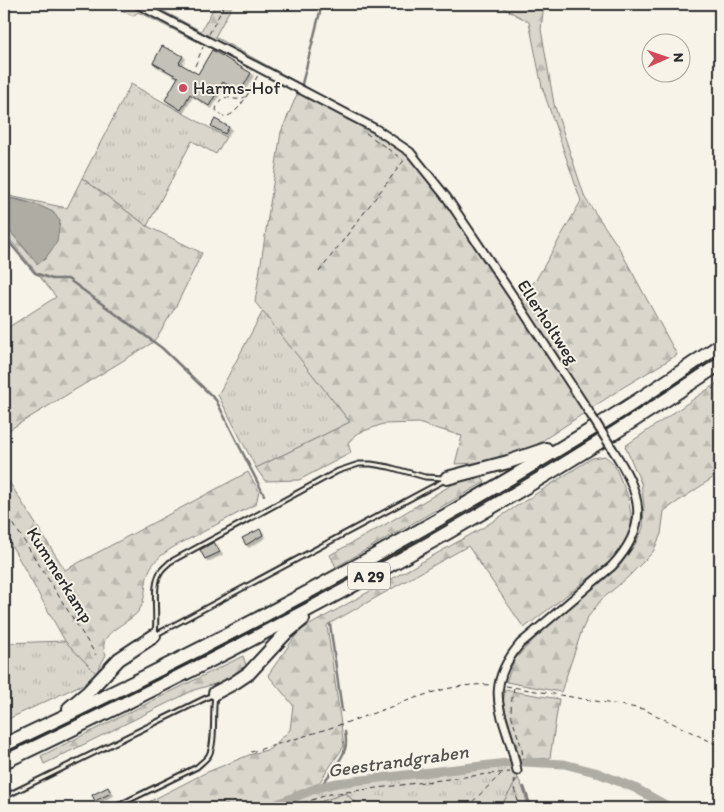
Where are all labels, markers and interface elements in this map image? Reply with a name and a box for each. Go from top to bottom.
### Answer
north arrow [642,32,692,82]
text: N [670,53,687,63]
place label: Harms-Hof [193,77,280,99]
marker: Harms-Hof [177,82,189,94]
street label: Ellerholtweg [512,275,584,369]
street label: Kummerkamp [22,523,98,627]
road number: A 29 [348,562,390,590]
water label: Geestrandgraben [326,740,470,782]

